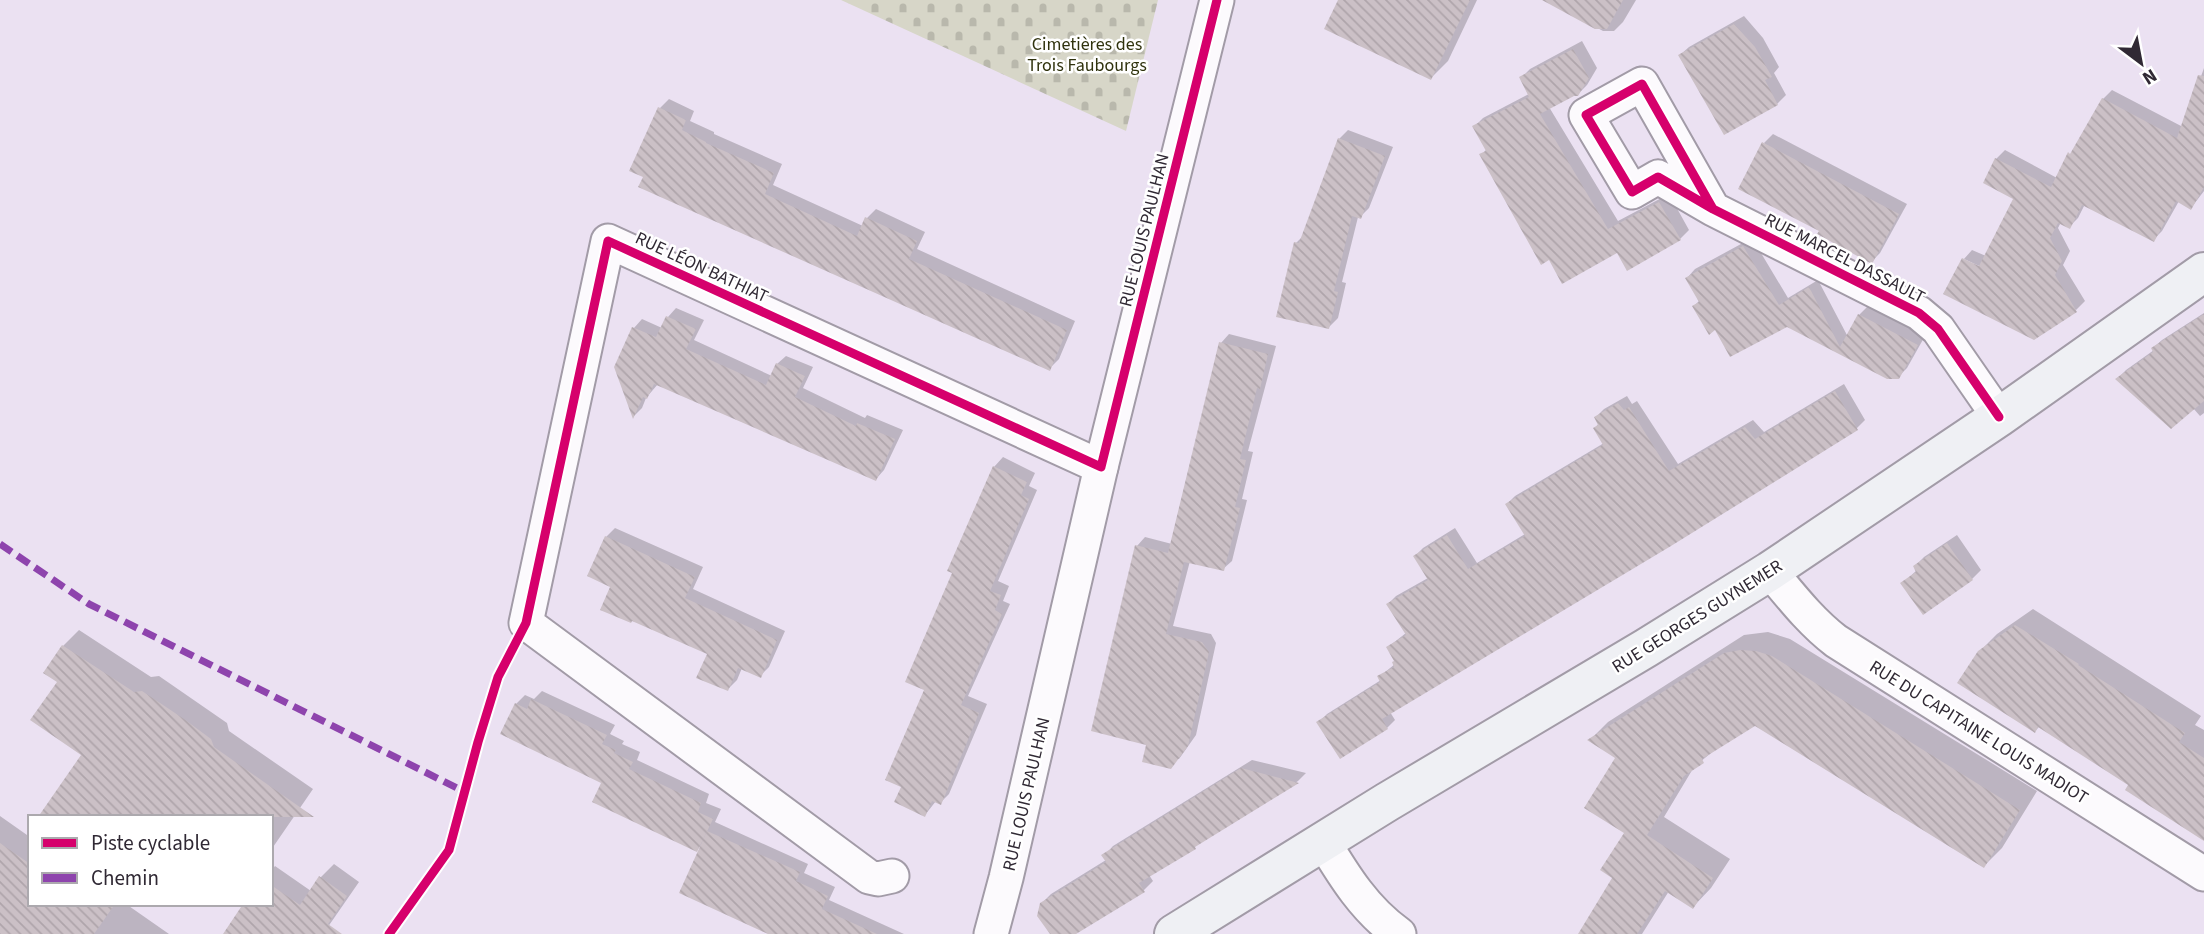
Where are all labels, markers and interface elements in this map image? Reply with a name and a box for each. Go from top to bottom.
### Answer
north arrow [2106,28,2176,98]
park label: Cimetières des Trois Faubourgs [1027,32,1147,78]
text: N [2137,61,2162,91]
street label: RUE LOUIS PAULHAN [1113,151,1176,309]
street label: RUE MARCEL DASSAULT [1760,207,1930,310]
street label: RUE LÉON BATHIAT [631,226,773,309]
street label: RUE GEORGES GUYNEMER [1607,554,1787,679]
street label: RUE DU CAPITAINE LOUIS MADIOT [1864,655,2093,811]
street label: RUE LOUIS PAULHAN [997,715,1056,873]
legend [28,815,273,906]
text: Piste cyclable [91,828,210,858]
text: Chemin [91,863,159,893]

